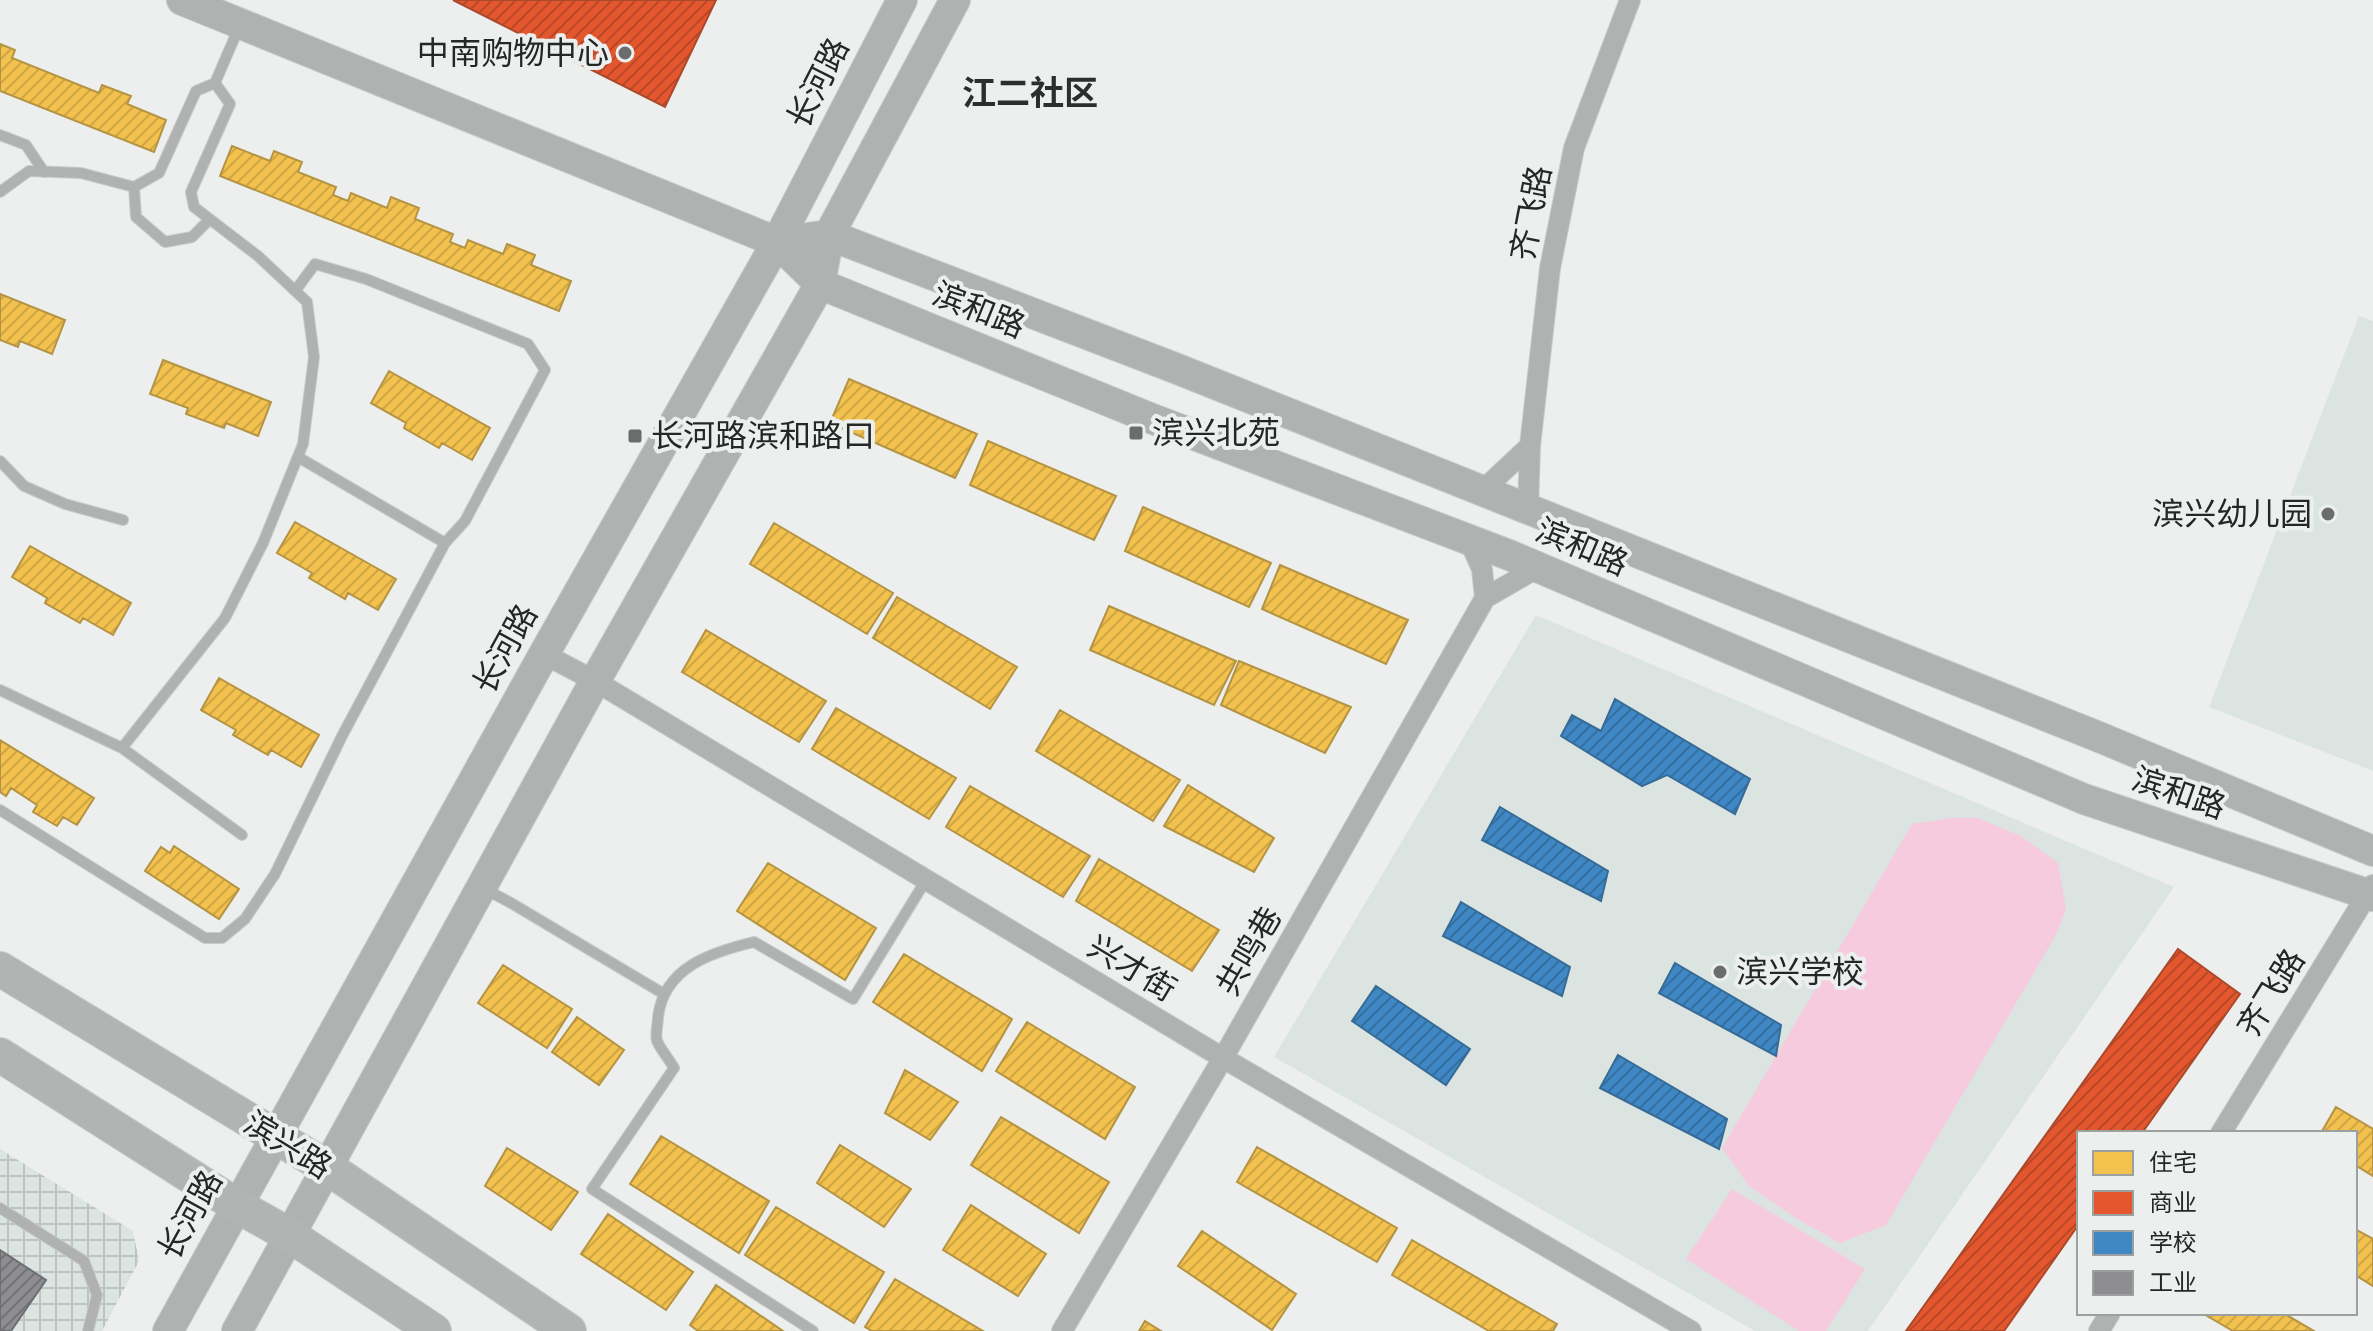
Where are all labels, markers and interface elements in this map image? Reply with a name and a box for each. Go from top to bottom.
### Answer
street label: 长河路 [781,33,855,133]
place label: 中南购物中心 [417,36,609,70]
marker: 中南购物中心 [616,44,634,62]
district label: 江二社区 [962,75,1098,112]
street label: 齐飞路 [1505,163,1557,263]
street label: 滨和路 [928,276,1030,344]
place label: 滨兴北苑 [1152,417,1280,450]
place label: 长河路滨和路口 [651,419,875,453]
marker: 滨兴北苑 [1127,424,1145,442]
marker: 长河路滨和路口 [626,427,644,445]
place label: 滨兴幼儿园 [2152,498,2312,531]
marker: 滨兴幼儿园 [2319,505,2337,523]
street label: 滨和路 [1531,513,1633,581]
street label: 长河路 [467,599,543,699]
street label: 滨和路 [2128,761,2230,825]
street label: 共鸣巷 [1210,901,1288,1001]
street label: 兴才街 [1082,930,1181,1007]
street label: 齐飞路 [2231,943,2311,1043]
place label: 滨兴学校 [1736,955,1864,989]
marker: 滨兴学校 [1711,963,1729,981]
street label: 滨兴路 [238,1105,338,1185]
legend [2077,1131,2357,1315]
text: 住宅 [2149,1150,2197,1176]
street label: 长河路 [152,1165,228,1265]
text: 商业 [2149,1190,2197,1216]
text: 学校 [2149,1230,2197,1256]
text: 工业 [2149,1271,2197,1296]

